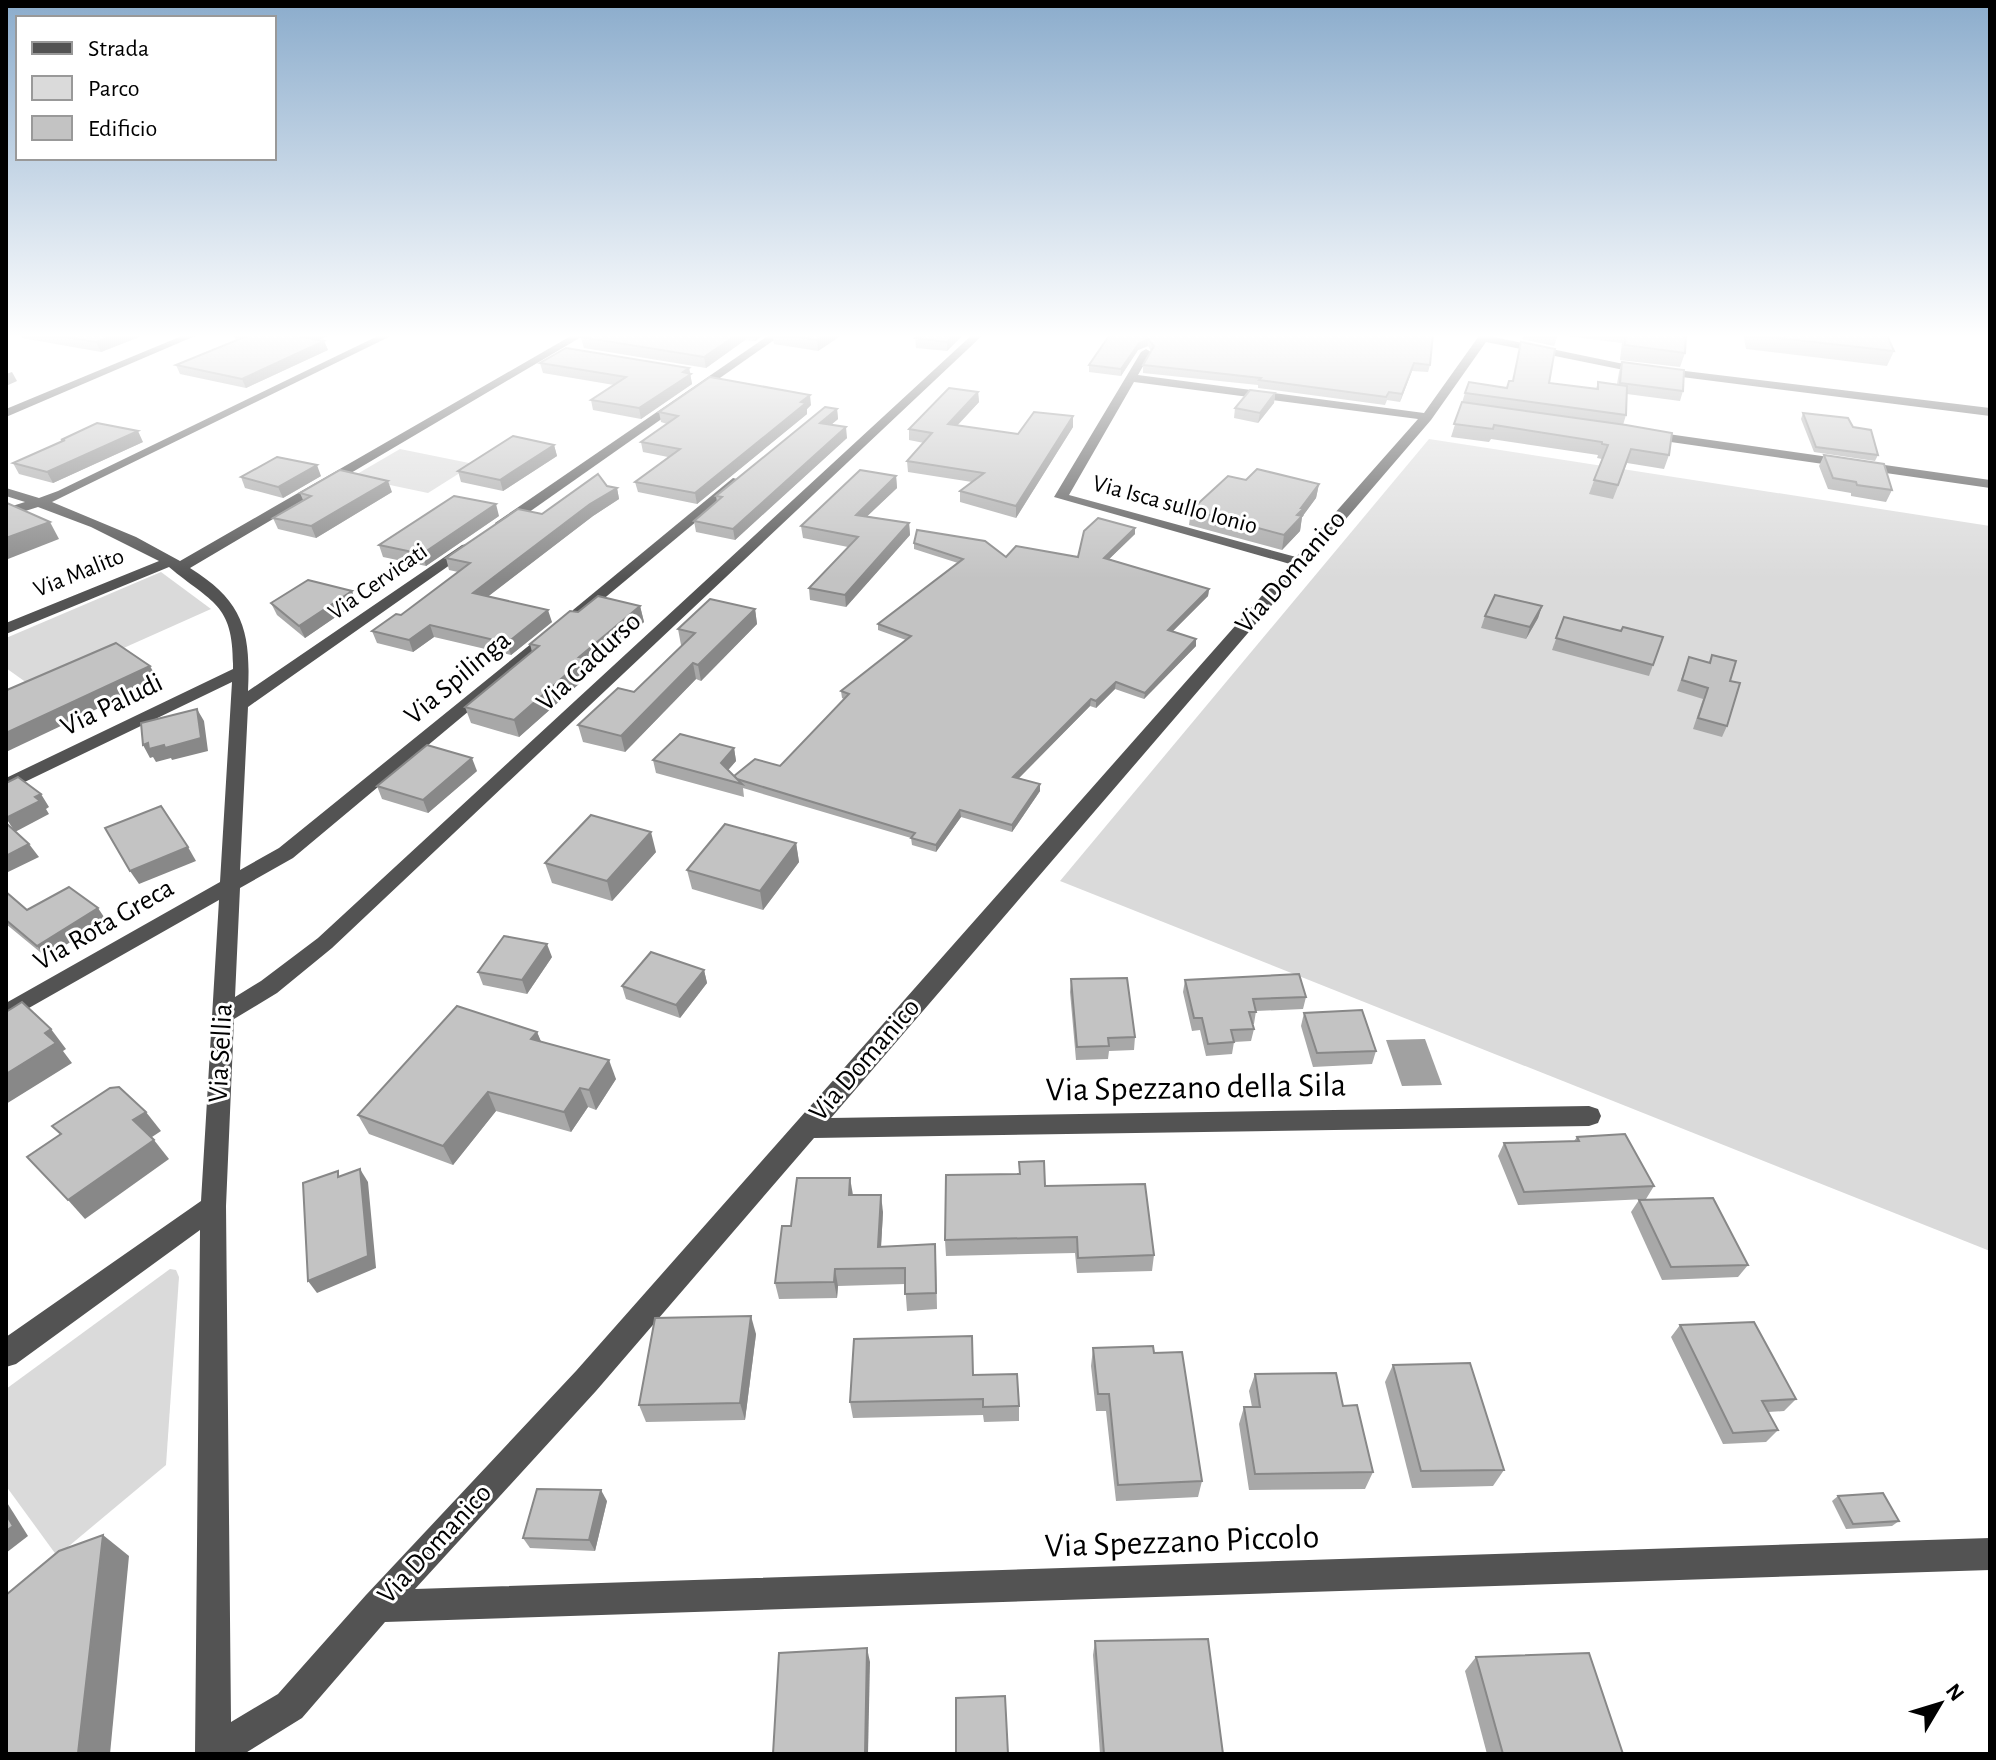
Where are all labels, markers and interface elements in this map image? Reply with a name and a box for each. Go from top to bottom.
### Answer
legend [16,16,276,160]
text: Strada [88,37,149,61]
text: Parco [88,77,139,101]
text: Edificio [88,117,157,141]
street label: Via Isca sullo Ionio [1090,471,1260,539]
street label: Via Domanico [1230,505,1352,639]
street label: Via Cervicati [324,539,432,625]
street label: Via Malito [30,544,128,602]
street label: Via Gadurso [531,607,647,717]
street label: Via Spilinga [400,626,516,730]
street label: Via Paludi [57,668,167,742]
street label: Via Rota Greca [29,874,179,976]
street label: Via Domanico [804,993,926,1127]
street label: Via Sellia [204,1003,238,1103]
street label: Via Spezzano della Sila [1045,1068,1347,1108]
street label: Via Domanico [373,1479,497,1609]
street label: Via Spezzano Piccolo [1044,1520,1320,1564]
north arrow [1900,1664,1980,1744]
text: N [1942,1680,1968,1705]

